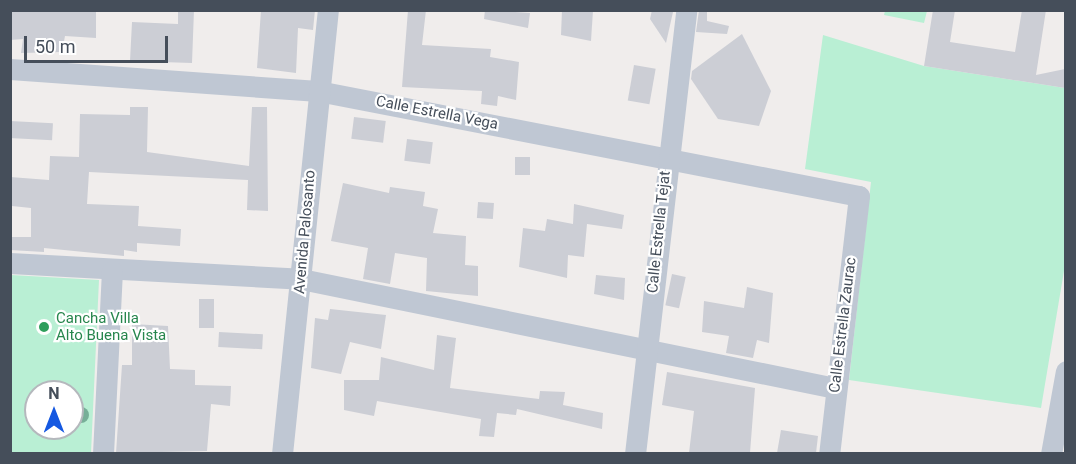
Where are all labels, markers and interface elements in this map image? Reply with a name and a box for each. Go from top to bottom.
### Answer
scale bar [27,24,171,62]
text: 50 m [35,36,75,57]
street label: Calle Estrella Vega [374,92,500,134]
street label: Avenida Palosanto [291,169,319,295]
street label: Calle Estrella Tejat [644,170,674,294]
street label: Calle Estrella Zaurac [826,256,860,394]
place label: Cancha Villa Alto Buena Vista [56,309,166,344]
marker: Cancha Villa Alto Buena Vista [37,320,51,334]
north arrow [24,380,84,440]
text: N [48,384,60,403]

